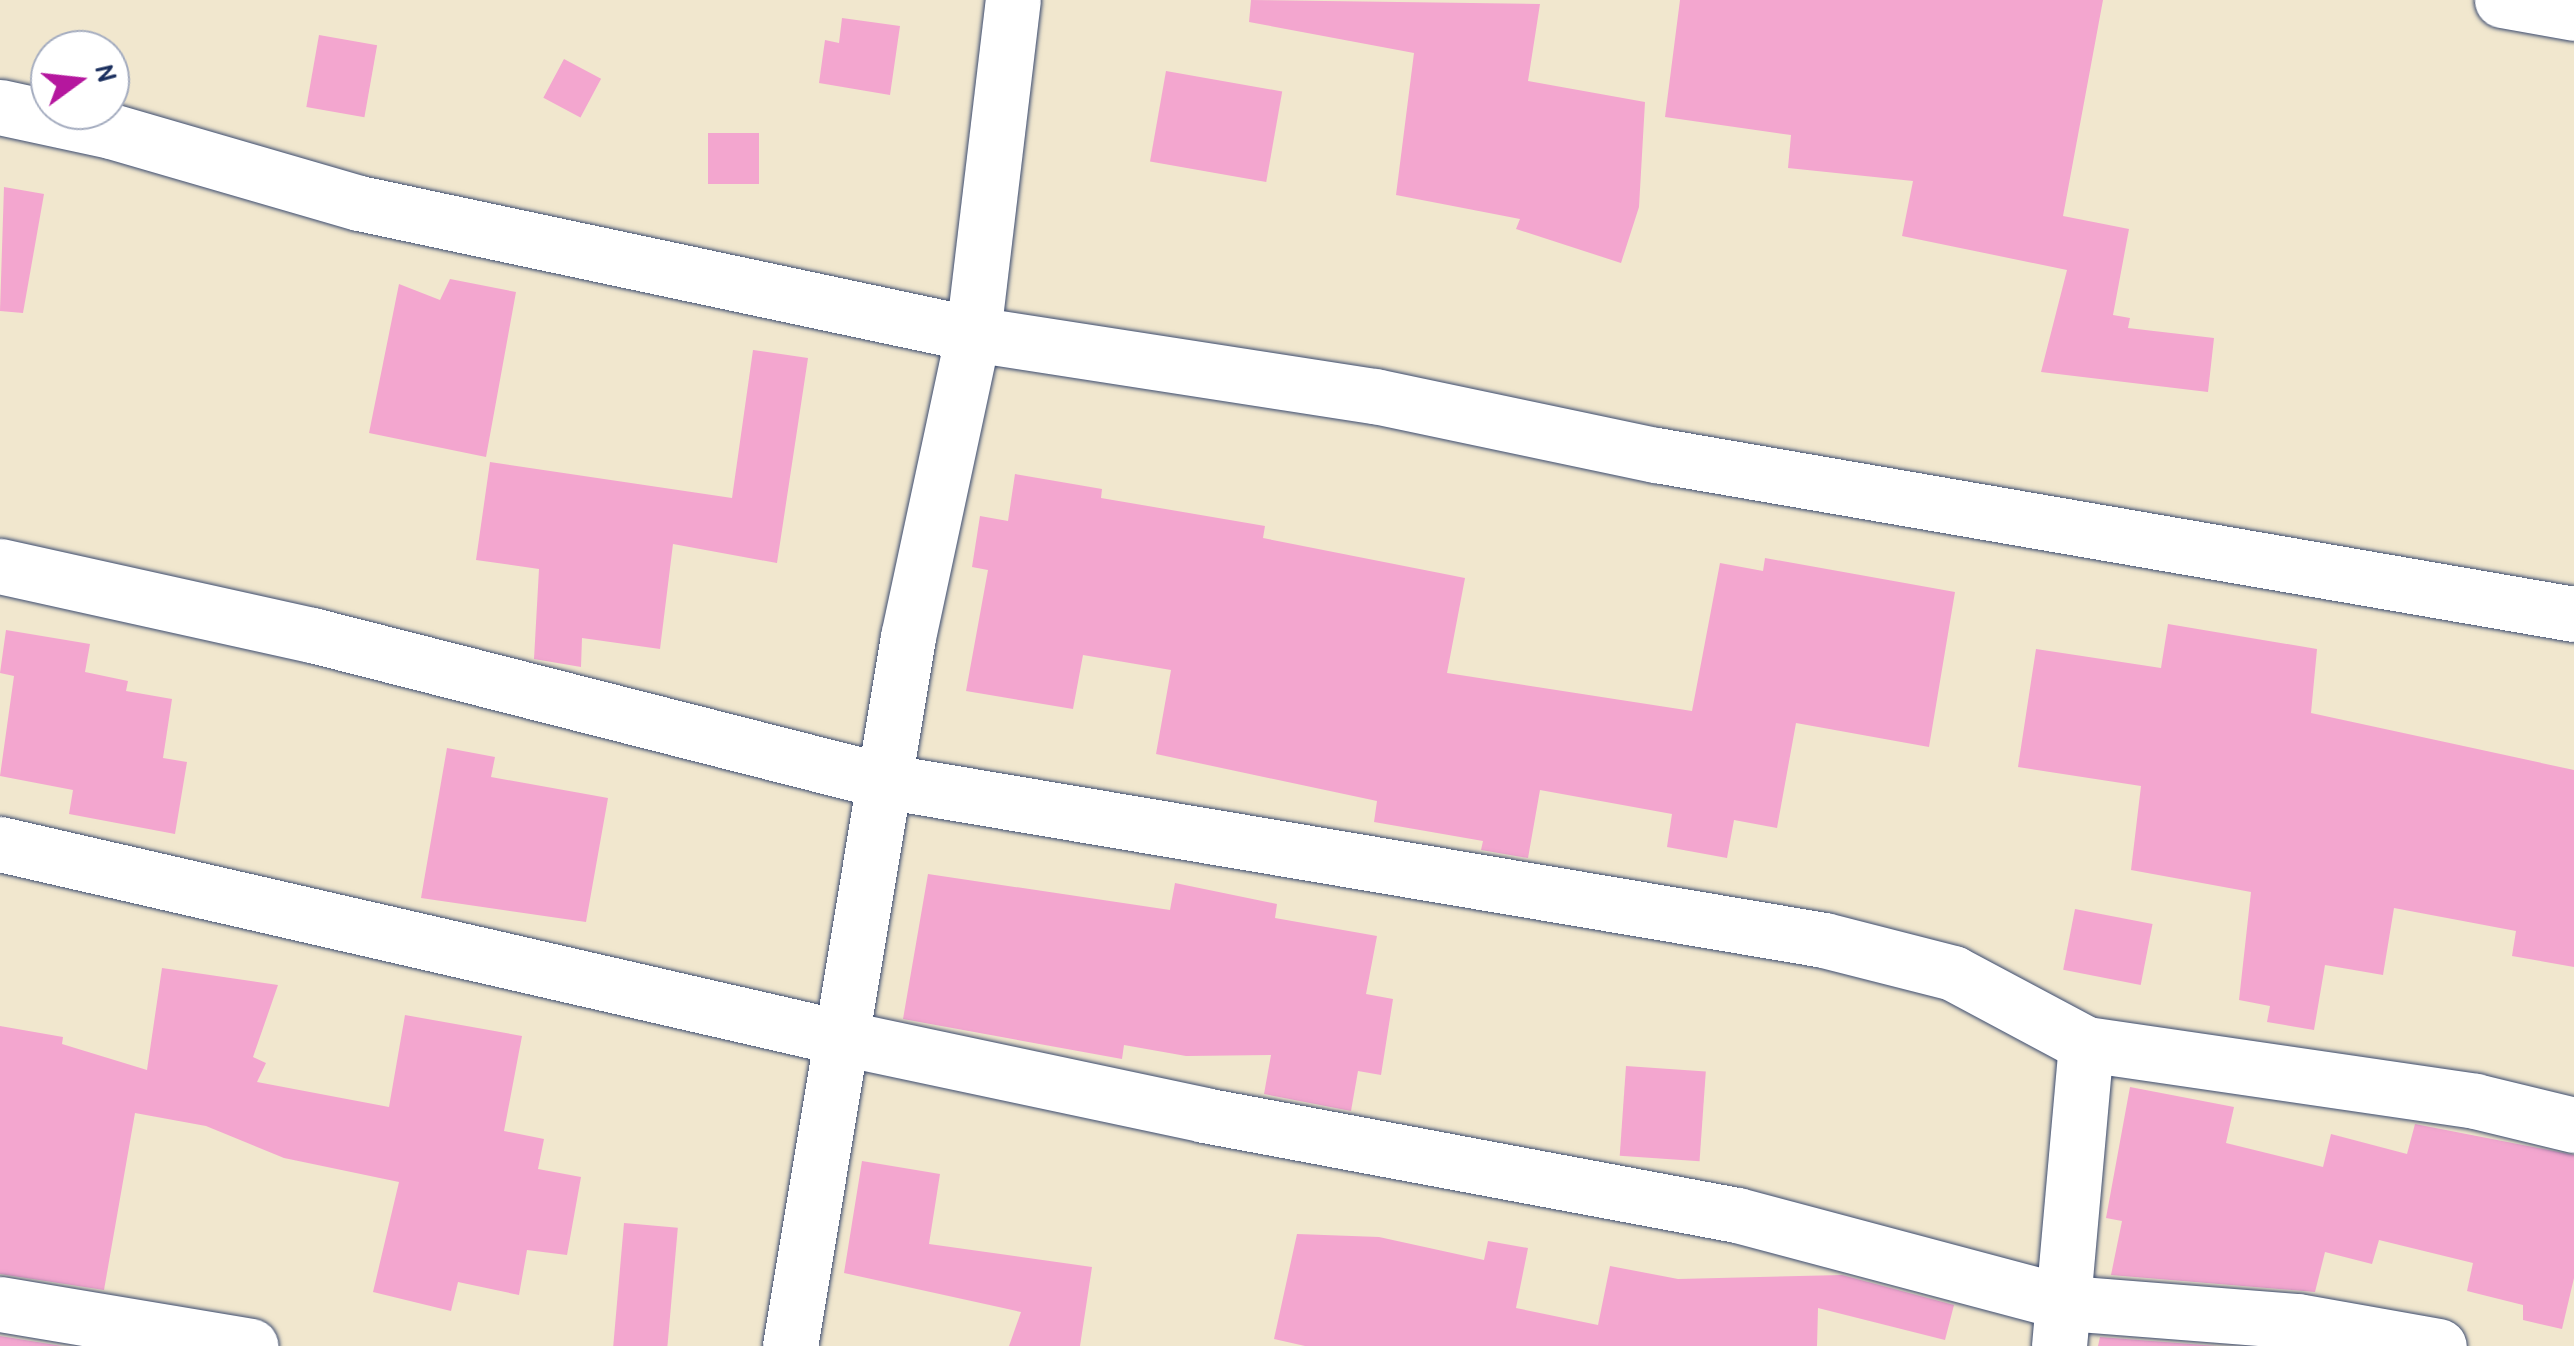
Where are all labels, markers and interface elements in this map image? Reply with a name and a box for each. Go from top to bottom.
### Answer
north arrow [30,30,130,130]
text: N [87,61,127,85]

